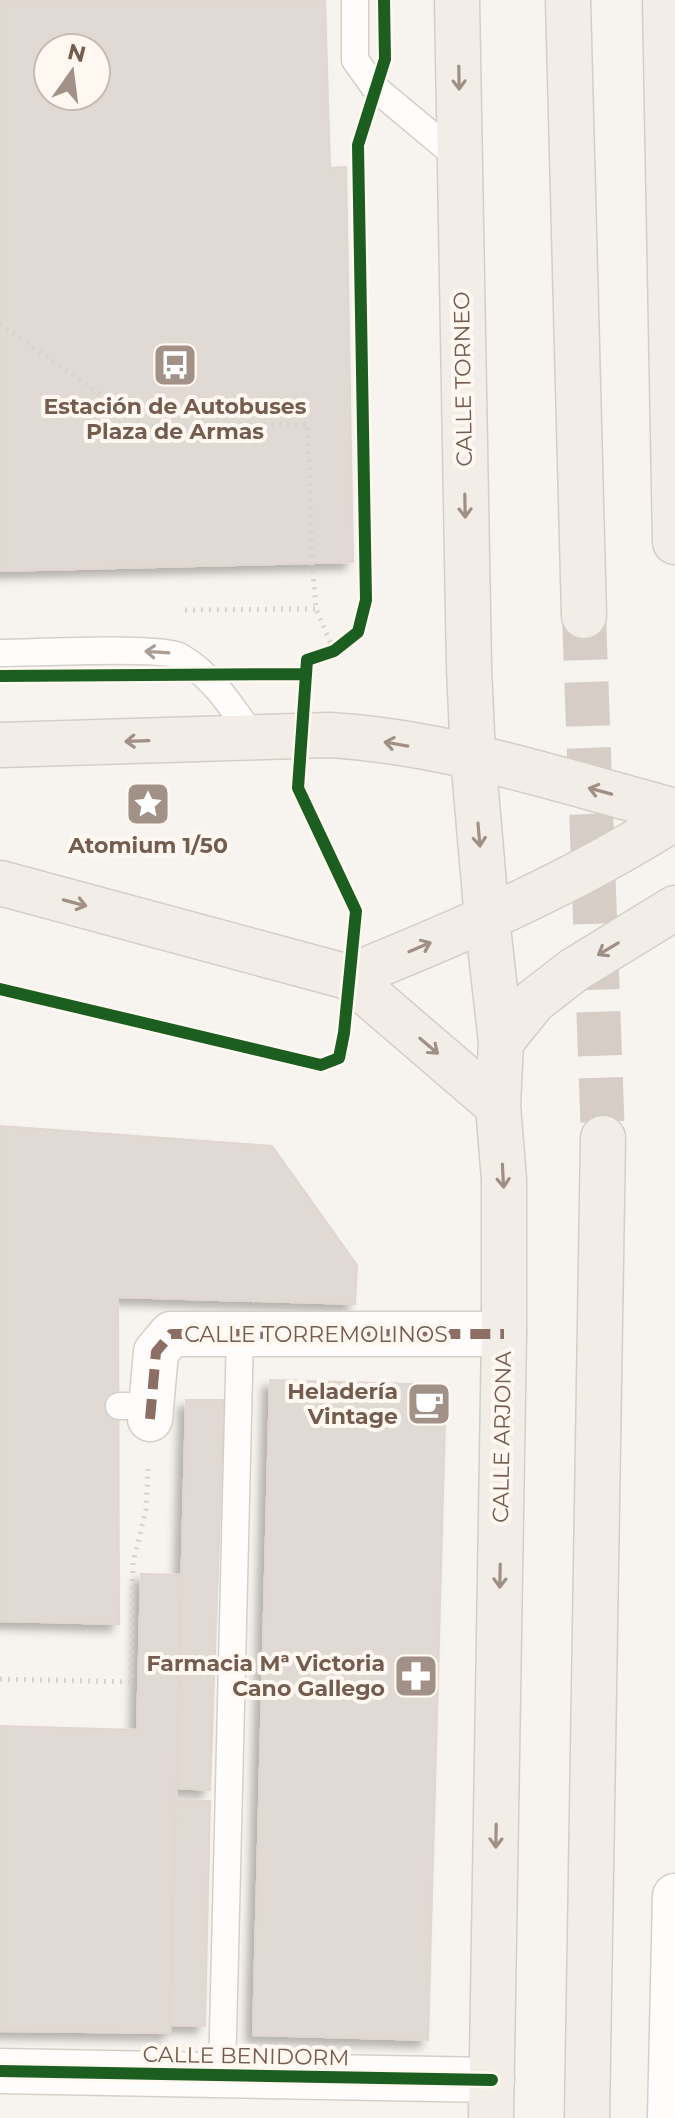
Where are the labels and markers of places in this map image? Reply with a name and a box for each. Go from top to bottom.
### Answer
bus stop icon: Estación de Autobuses Plaza de Armas [151,341,199,389]
place label: Estación de Autobuses Plaza de Armas [44,393,307,445]
place icon: Atomium 1/50 [124,780,172,828]
place label: Atomium 1/50 [67,832,228,859]
place label: Heladería Vintage [287,1378,398,1430]
cafe icon: Heladería Vintage [405,1380,453,1428]
place label: Farmacia Mª Victoria Cano Gallego [147,1650,385,1702]
pharmacy icon: Farmacia Mª Victoria Cano Gallego [392,1652,440,1700]

